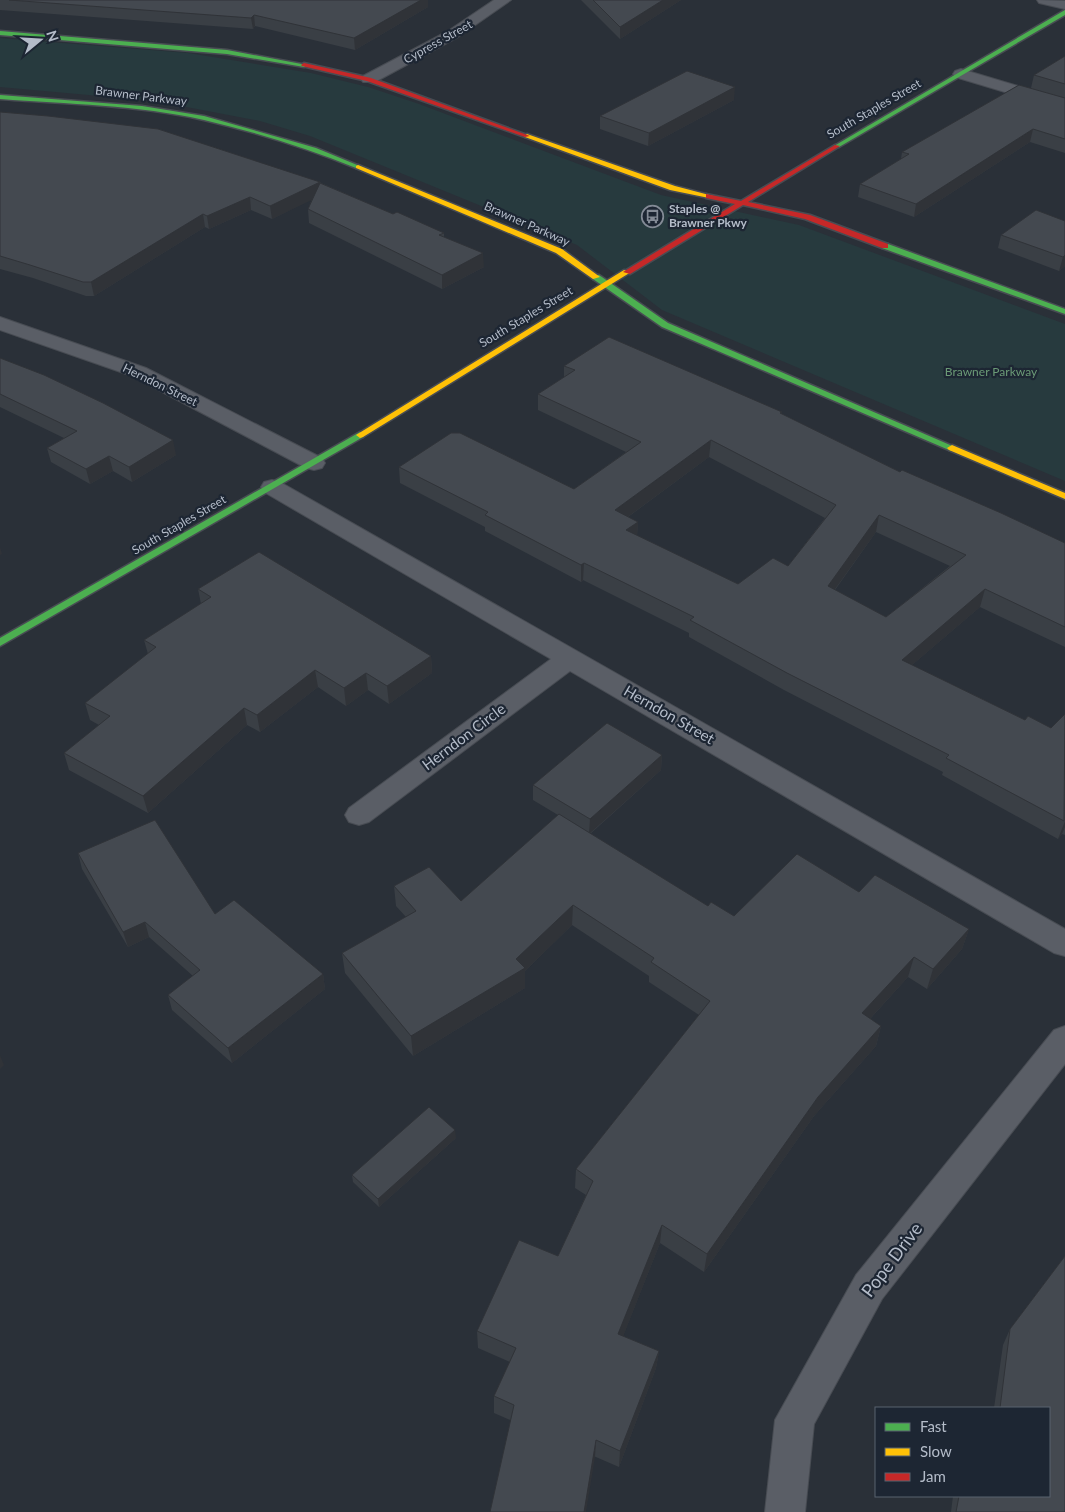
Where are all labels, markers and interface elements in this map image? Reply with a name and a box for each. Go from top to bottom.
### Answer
north arrow [15,15,65,65]
street label: Cypress Street [401,16,475,67]
text: N [43,28,63,44]
street label: South Staples Street [824,75,924,142]
street label: Brawner Parkway [94,82,189,109]
street label: Brawner Parkway [482,198,573,249]
place label: Staples @ Brawner Pkwy [669,201,748,230]
bus stop icon: Staples @ Brawner Pkwy [641,204,665,228]
street label: South Staples Street [476,282,576,350]
street label: Herndon Street [120,360,201,409]
park label: Brawner Parkway [945,364,1038,379]
street label: South Staples Street [129,491,229,558]
street label: Herndon Street [621,681,719,748]
street label: Herndon Circle [418,699,509,773]
street label: Pope Drive [856,1218,926,1301]
legend [875,1407,1050,1497]
text: Fast [920,1417,947,1435]
text: Slow [920,1442,952,1460]
text: Jam [920,1467,946,1485]

